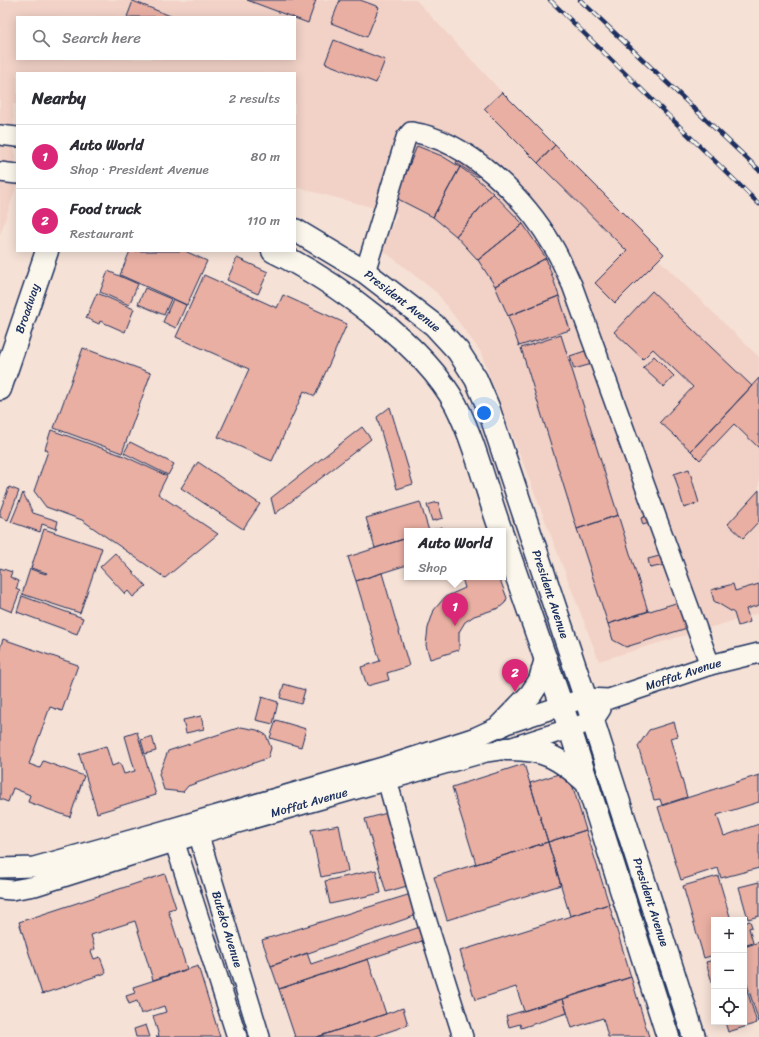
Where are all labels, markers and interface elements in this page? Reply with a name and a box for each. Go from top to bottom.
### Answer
search box [16,16,296,60]
text: Search here [62,25,141,51]
icon: search [30,27,52,49]
text: Nearby [32,83,86,113]
text: 2 results [229,87,280,110]
text: Auto World [70,132,143,158]
text: 1 [42,145,48,168]
text: 80 m [251,145,280,168]
text: Shop · President Avenue [70,158,209,181]
text: Food truck [70,196,141,222]
text: 2 [41,209,49,232]
text: 110 m [247,209,280,232]
text: Restaurant [70,222,134,245]
street label: President Avenue [359,264,447,337]
street label: Broadway [9,280,46,336]
your location [474,403,494,423]
popup [404,528,506,580]
text: Auto World [418,530,492,556]
street label: President Avenue [525,547,576,642]
text: Shop [418,556,447,579]
pin: 1 [442,593,468,626]
street label: Moffat Avenue [642,652,724,697]
pin: 2 [502,659,528,692]
street label: Moffat Avenue [268,781,350,824]
street label: President Avenue [626,855,676,950]
street label: Buteko Avenue [205,888,249,971]
map controls [711,917,747,1025]
button: + [711,917,747,953]
button: − [711,953,747,989]
button: locate [711,989,747,1025]

